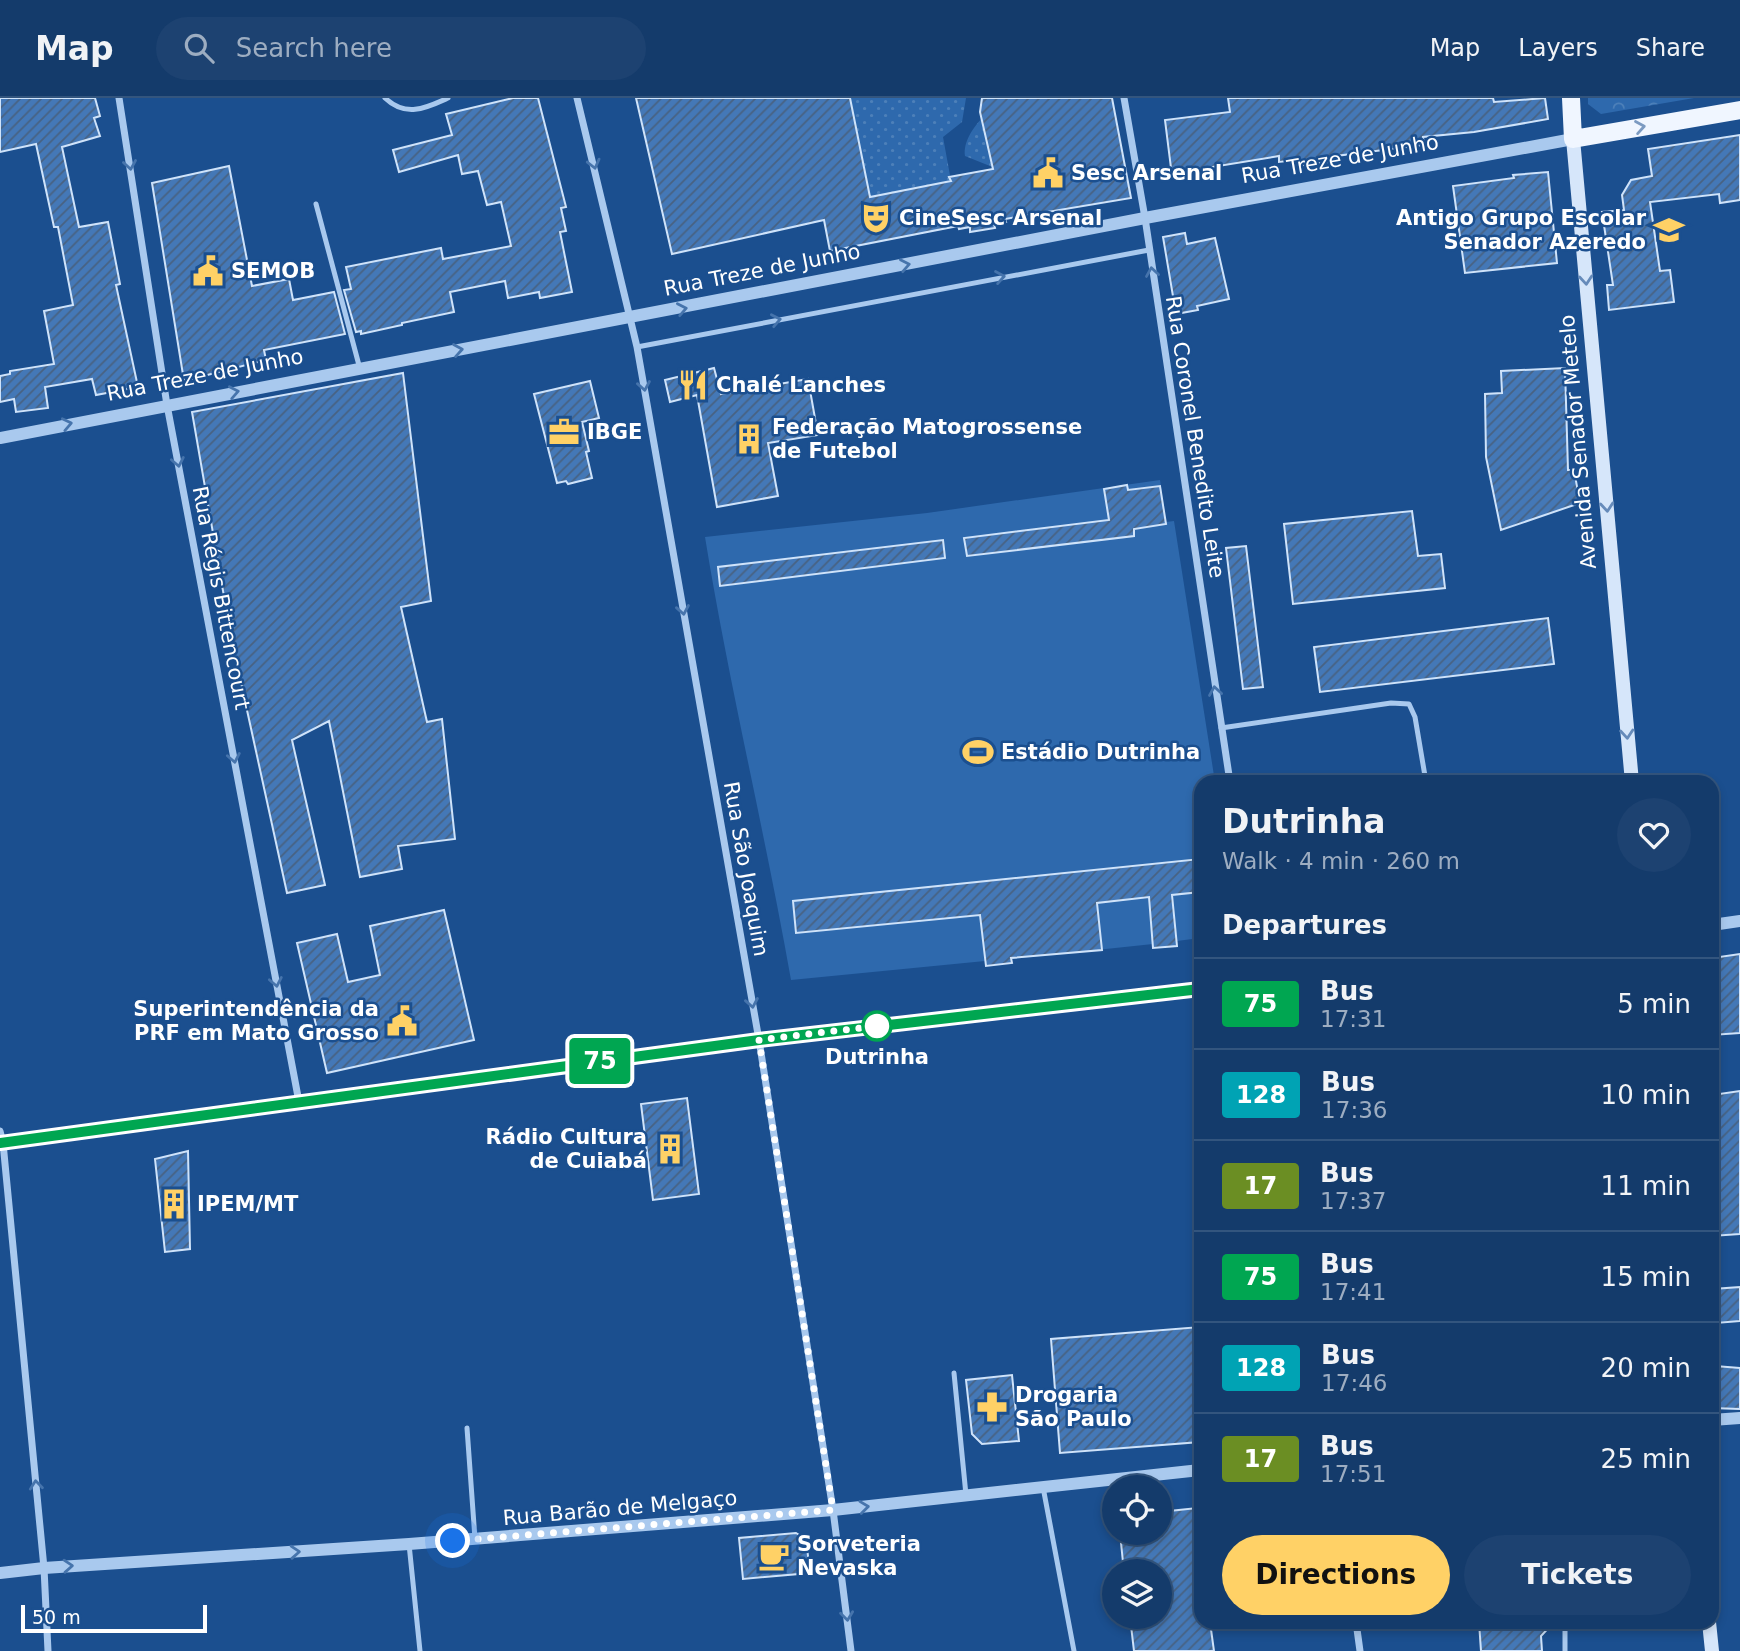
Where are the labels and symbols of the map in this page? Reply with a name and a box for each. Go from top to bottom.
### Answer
one-way arrow [1634,121,1646,136]
street label: Rua Treze de Junho [1240,130,1440,188]
public building icon: Sesc Arsenal [1031,156,1065,190]
one-way arrow [586,158,600,170]
one-way arrow [122,160,137,171]
place label: Sesc Arsenal [1071,161,1222,185]
theatre icon: CineSesc Arsenal [859,201,893,235]
place label: CineSesc Arsenal [899,206,1102,230]
place label: Antigo Grupo Escolar Senador Azeredo [1396,206,1647,254]
school or university icon: Antigo Grupo Escolar Senador Azeredo [1652,213,1686,247]
street label: Rua Treze de Junho [662,239,862,301]
public building icon: SEMOB [191,254,225,288]
one-way arrow [899,258,911,273]
place label: SEMOB [231,259,315,283]
one-way arrow [1145,266,1160,278]
one-way arrow [994,270,1006,285]
one-way arrow [1578,275,1593,286]
street label: Rua Coronel Benedito Leite [1161,294,1229,580]
one-way arrow [676,302,688,317]
one-way arrow [770,313,782,328]
street label: Avenida Senador Metelo [1555,314,1601,570]
street label: Rua Treze de Junho [105,344,305,406]
one-way arrow [452,344,464,359]
restaurant icon: Chalé Lanches [676,368,710,402]
place label: Chalé Lanches [716,373,886,397]
one-way arrow [636,380,651,392]
one-way arrow [228,385,240,400]
office icon: IBGE [547,415,581,449]
place label: Federação Matogrossense de Futebol [772,415,1082,463]
one-way arrow [61,418,73,433]
place label: IBGE [587,420,642,444]
building icon: Federação Matogrossense de Futebol [732,422,766,456]
one-way arrow [170,457,185,468]
street label: Rua Régis Bittencourt [188,484,254,712]
one-way arrow [1599,502,1614,513]
one-way arrow [675,604,690,616]
one-way arrow [1208,685,1223,697]
one-way arrow [1619,728,1634,739]
sports icon: Estádio Dutrinha [961,735,995,769]
place label: Estádio Dutrinha [1001,740,1200,764]
one-way arrow [226,752,241,764]
street label: Rua São Joaquim [719,780,773,958]
one-way arrow [268,976,283,988]
place label: Superintendência da PRF em Mato Grosso [133,997,379,1045]
one-way arrow [744,997,759,1009]
public building icon: Superintendência da PRF em Mato Grosso [385,1004,419,1038]
marker: Dutrinha [862,1011,892,1041]
line badge: 75 [568,1038,632,1084]
place label: Dutrinha [825,1045,929,1069]
place label: Rádio Cultura de Cuiabá [486,1125,647,1173]
building icon: Rádio Cultura de Cuiabá [653,1132,687,1166]
building icon: IPEM/MT [157,1187,191,1221]
place label: IPEM/MT [197,1192,299,1216]
place label: Drogaria São Paulo [1015,1383,1132,1431]
pharmacy icon: Drogaria São Paulo [975,1390,1009,1424]
one-way arrow [28,1479,43,1491]
street label: Rua Barão de Melgaço [502,1486,738,1530]
one-way arrow [858,1499,869,1514]
your location [435,1523,470,1558]
place label: Sorveteria Nevaska [797,1532,921,1580]
cafe icon: Sorveteria Nevaska [757,1539,791,1573]
one-way arrow [290,1544,301,1559]
one-way arrow [63,1559,74,1574]
scale bar [21,1602,206,1634]
one-way arrow [839,1610,854,1622]

